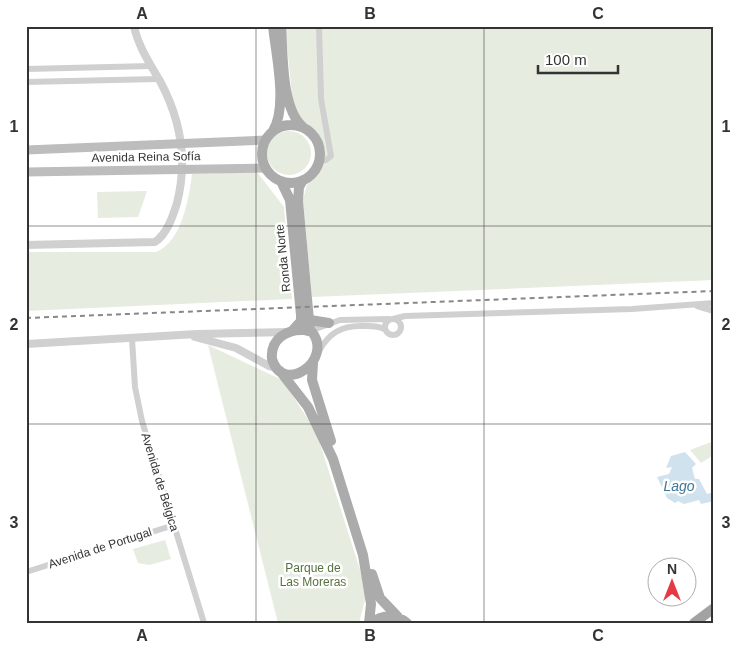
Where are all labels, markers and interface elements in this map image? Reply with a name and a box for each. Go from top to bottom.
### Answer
text: A [136,5,148,22]
text: B [364,5,376,22]
text: C [592,5,604,22]
scale bar [538,42,618,74]
text: 100 m [545,51,587,68]
text: 1 [10,118,19,135]
text: 1 [722,118,731,135]
street label: Avenida Reina Sofía [91,149,201,165]
street label: Ronda Norte [272,223,294,293]
text: 2 [10,316,19,333]
text: 2 [722,316,731,333]
street label: Avenida de Bélgica [138,431,182,533]
water label: Lago [663,478,695,494]
text: 3 [10,514,19,531]
text: 3 [722,514,731,531]
street label: Avenida de Portugal [47,525,153,571]
north arrow [648,556,698,606]
park label: Parque de Las Moreras [280,561,346,589]
text: N [667,561,677,577]
text: A [136,627,148,644]
text: B [364,627,376,644]
text: C [592,627,604,644]

